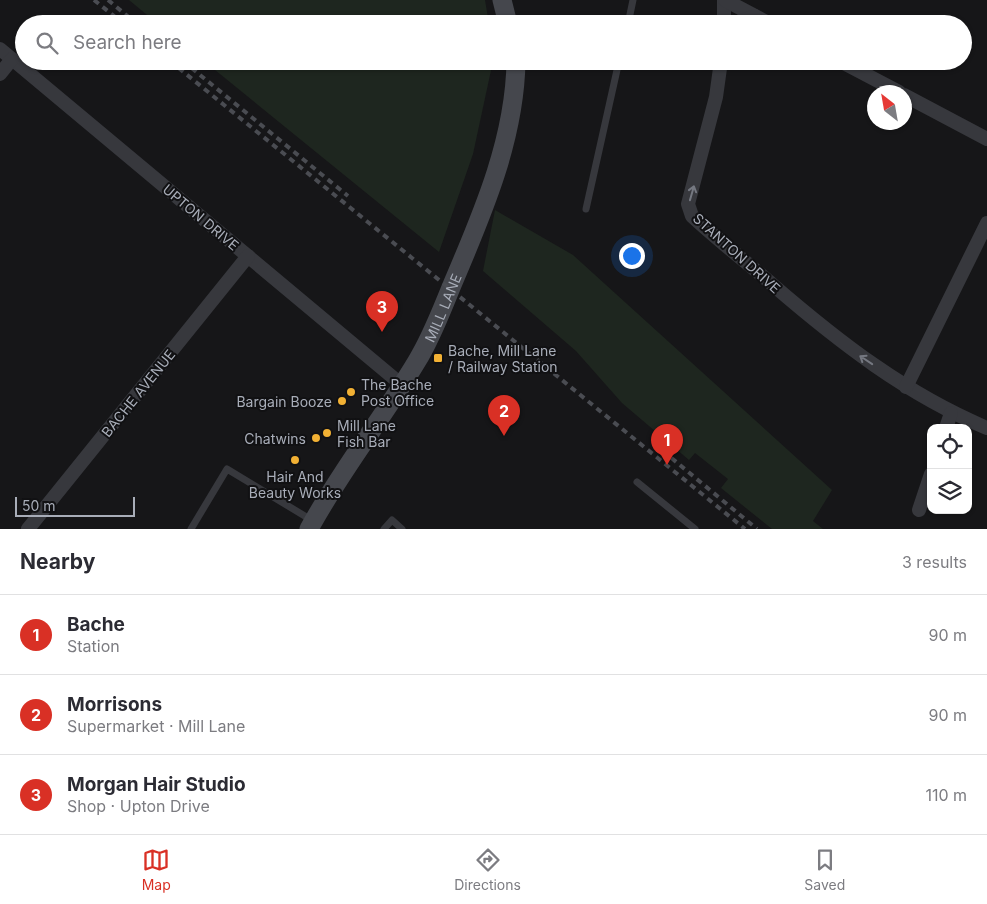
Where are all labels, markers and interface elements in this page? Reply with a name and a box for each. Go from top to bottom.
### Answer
search box [15,15,972,70]
icon: search [33,29,61,57]
text: Search here [73,31,182,54]
north arrow [867,85,912,130]
street label: UPTON DRIVE [159,180,243,254]
one-way arrow [687,185,697,201]
street label: STANTON DRIVE [690,209,784,297]
your location [619,243,645,269]
street label: MILL LANE [420,271,464,345]
pin: 3 [366,291,398,332]
place label: Bache, Mill Lane / Railway Station [448,342,558,375]
street label: BACHE AVENUE [98,346,178,440]
marker: Bache, Mill Lane / Railway Station [432,352,444,364]
one-way arrow [859,355,873,365]
place label: The Bache Post Office [361,376,434,409]
marker: The Bache Post Office [345,386,357,398]
place label: Bargain Booze [236,393,332,410]
marker: Bargain Booze [336,395,348,407]
pin: 2 [488,395,520,436]
place label: Mill Lane Fish Bar [337,417,396,450]
pin: 1 [651,424,683,465]
map controls [927,424,972,514]
button: locate [927,424,972,469]
marker: Mill Lane Fish Bar [321,427,333,439]
place label: Chatwins [244,430,306,447]
marker: Chatwins [310,432,322,444]
marker: Hair And Beauty Works [289,454,301,466]
place label: Hair And Beauty Works [249,468,341,501]
button: layers [927,469,972,514]
scale bar [15,494,135,517]
text: 50 m [22,497,56,514]
text: Nearby [20,549,95,574]
text: 3 results [902,552,967,572]
text: Bache [67,613,125,636]
text: 1 [33,625,39,645]
text: 90 m [928,625,967,645]
text: Station [67,636,120,656]
text: Morrisons [67,693,162,716]
text: 2 [31,705,41,725]
text: 90 m [928,705,967,725]
text: Supermarket · Mill Lane [67,716,245,736]
text: Morgan Hair Studio [67,773,246,796]
text: 3 [31,785,41,805]
text: 110 m [925,785,967,805]
text: Shop · Upton Drive [67,796,210,816]
tab: Map [142,846,171,893]
tab: Directions [454,846,521,893]
tab: Saved [804,846,845,893]

